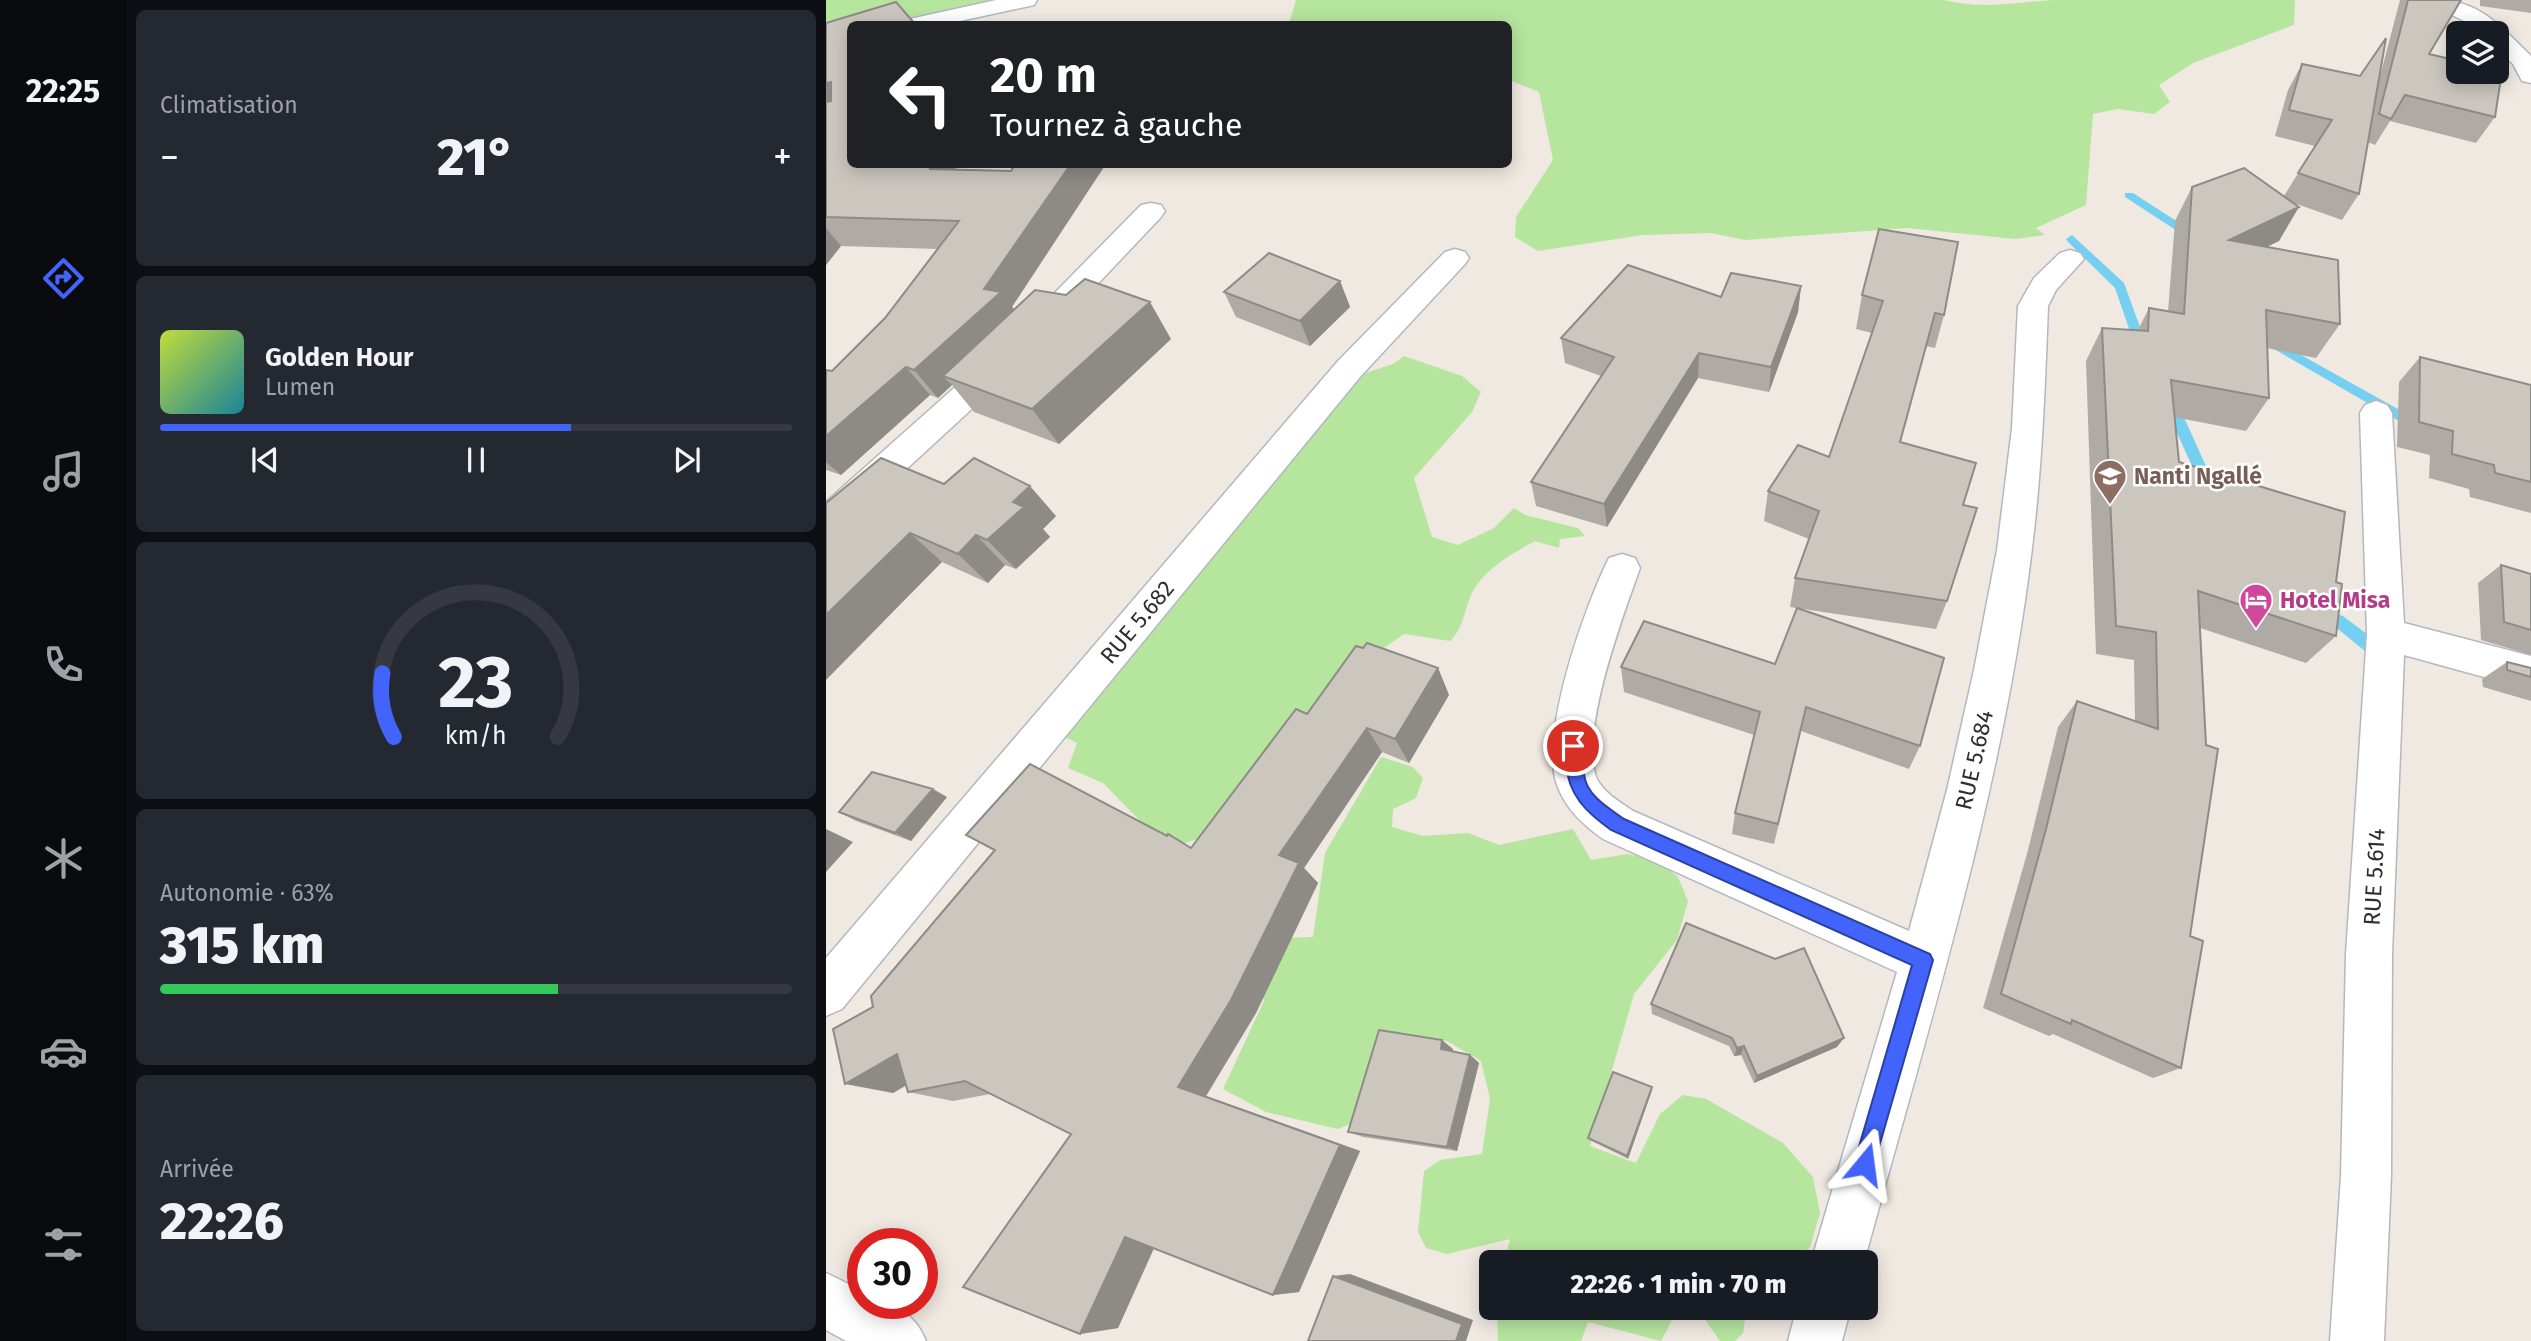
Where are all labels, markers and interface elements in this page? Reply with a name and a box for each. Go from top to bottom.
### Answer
map controls [2446,21,2509,84]
button: layers [2446,21,2509,84]
text: 20 m [990,46,1097,105]
icon: left [875,49,966,140]
text: 22:25 [26,72,100,110]
text: Climatisation [160,91,298,119]
text: Tournez à gauche [990,106,1242,144]
text: 21° [437,126,515,189]
text: − [160,134,179,180]
text: + [773,134,792,180]
icon: directions [39,254,88,303]
text: Golden Hour [265,342,413,373]
text: Lumen [265,373,335,401]
icon: previous [246,441,284,479]
icon: pause [457,441,495,479]
icon: next [668,441,706,479]
icon: music [39,447,88,496]
school or university icon: Nanti Ngallé [2091,457,2129,506]
place label: Nanti Ngallé [2134,462,2262,490]
street label: RUE 5.682 [1094,575,1180,669]
hotel icon: Hotel Misa [2237,581,2275,630]
place label: Hotel Misa [2280,586,2390,614]
text: 23 [438,639,514,726]
icon: phone [39,640,88,689]
street label: RUE 5.684 [1949,707,1999,813]
pin [1543,716,1603,776]
text: km/h [445,720,507,750]
icon: arrive [1554,727,1592,765]
street label: RUE 5.614 [2357,828,2391,926]
icon: climate [39,834,88,883]
text: Autonomie · 63% [160,879,334,907]
text: 315 km [160,914,324,977]
icon: car [39,1027,88,1076]
position arrow [1828,1127,1902,1201]
text: Arrivée [160,1155,234,1183]
text: 22:26 [160,1190,284,1253]
icon: filters [39,1220,88,1269]
speed limit sign: 30 [847,1228,938,1319]
text: 22:26 · 1 min · 70 m [1571,1269,1786,1300]

